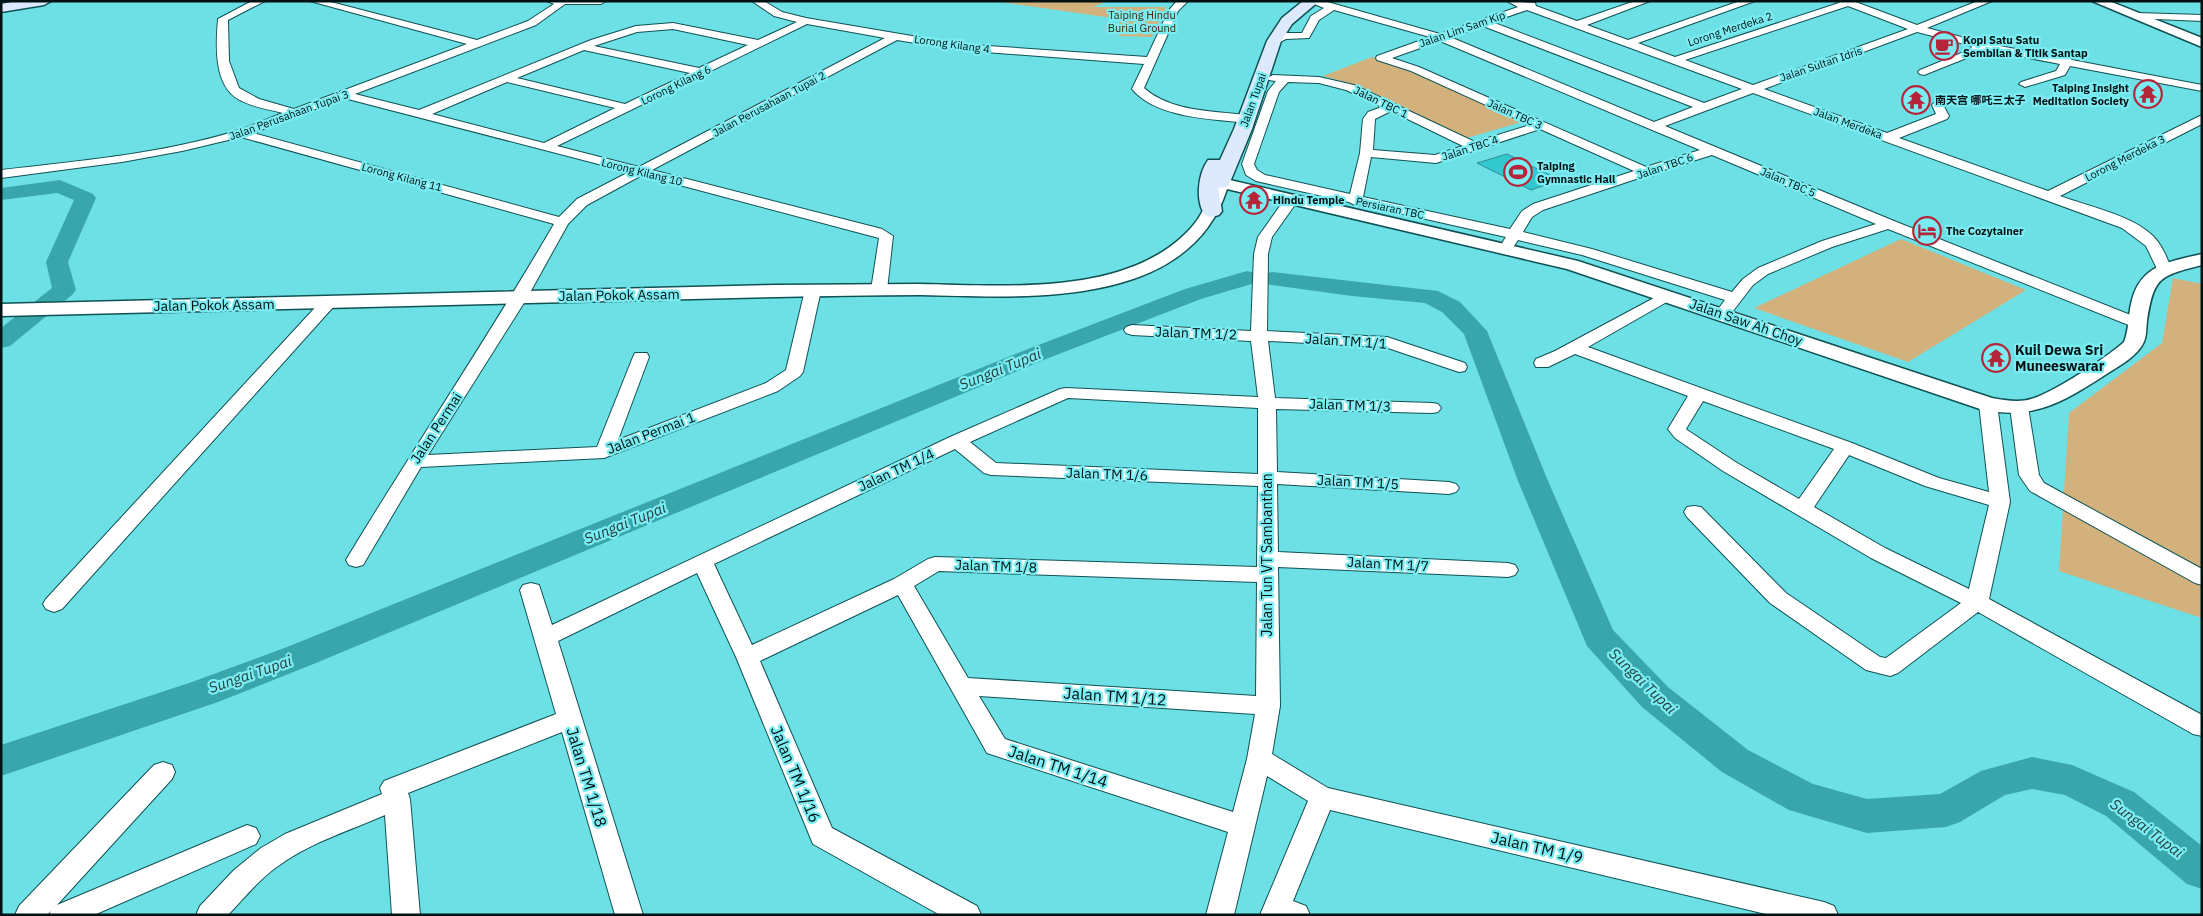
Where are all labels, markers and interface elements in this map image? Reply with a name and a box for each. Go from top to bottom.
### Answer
park label: Taiping Hindu Burial Ground [1108,8,1176,35]
street label: Jalan Lim Sam Kip [1417,8,1507,50]
street label: Lorong Merdeka 2 [1686,9,1774,49]
cafe icon: Kopi Satu Satu Sembilan & Titik Santap [1929,31,1959,61]
street label: Lorong Kilang 4 [913,32,991,56]
place label: Kopi Satu Satu Sembilan & Titik Santap [1963,33,2088,60]
street label: Jalan Sultan Idris [1778,43,1864,85]
street label: Lorong Kilang 6 [639,62,713,108]
street label: Jalan Perusahaan Tupai 2 [710,68,828,140]
street label: Jalan Tupai [1237,71,1269,129]
temple icon: Taiping Insight Meditation Society [2133,79,2163,109]
place label: Taiping Insight Meditation Society [2033,81,2129,108]
street label: Jalan TBC 1 [1352,83,1411,121]
temple icon: 南天宫 哪吒三太子 [1901,85,1931,115]
street label: Jalan Perusahaan Tupai 3 [227,87,351,143]
place label: 南天宫 哪吒三太子 [1935,93,2026,107]
street label: Jalan TBC 3 [1485,96,1545,132]
street label: Jalan Merdeka [1812,104,1884,142]
street label: Jalan TBC 4 [1440,132,1500,164]
street label: Lorong Merdeka 3 [2082,132,2168,184]
street label: Jalan TBC 6 [1635,150,1695,182]
street label: Lorong Kilang 10 [600,155,684,189]
sports icon: Taiping Gymnastic Hall [1503,157,1533,187]
place label: Taiping Gymnastic Hall [1537,159,1616,186]
street label: Lorong Kilang 11 [360,160,444,195]
street label: Jalan TBC 5 [1758,164,1818,200]
temple icon: Hindu Temple [1239,185,1269,215]
place label: Hindu Temple [1273,193,1344,207]
street label: Persiaran TBC [1355,194,1426,222]
hotel icon: The Cozytainer [1912,216,1942,246]
place label: The Cozytainer [1946,224,2024,238]
street label: Jalan Pokok Assam [558,285,680,305]
street label: Jalan Saw Ah Choy [1687,294,1805,350]
street label: Jalan Pokok Assam [153,295,275,315]
street label: Jalan TM 1/2 [1155,323,1237,343]
street label: Jalan TM 1/1 [1304,329,1388,353]
place label: Kuil Dewa Sri Muneeswarar [2015,341,2105,375]
temple icon: Kuil Dewa Sri Muneeswarar [1981,343,2011,373]
water label: Sungai Tupai [956,344,1044,394]
street label: Jalan Permai [406,389,466,467]
street label: Jalan TM 1/3 [1309,395,1391,415]
street label: Jalan Permai 1 [604,408,698,458]
street label: Jalan TM 1/4 [855,445,937,495]
street label: Jalan TM 1/6 [1066,464,1148,484]
street label: Jalan TM 1/5 [1317,471,1399,493]
street label: Jalan Tun VT Sambanthan [1258,473,1276,637]
water label: Sungai Tupai [581,498,669,548]
street label: Jalan TM 1/7 [1347,553,1429,575]
street label: Jalan TM 1/8 [955,556,1037,576]
water label: Sungai Tupai [1605,644,1681,718]
water label: Sungai Tupai [206,651,294,697]
street label: Jalan TM 1/12 [1063,682,1167,710]
street label: Jalan TM 1/16 [767,723,825,825]
street label: Jalan TM 1/18 [562,725,612,829]
street label: Jalan TM 1/14 [1006,741,1110,791]
water label: Sungai Tupai [2107,794,2187,862]
street label: Jalan TM 1/9 [1489,827,1585,867]

